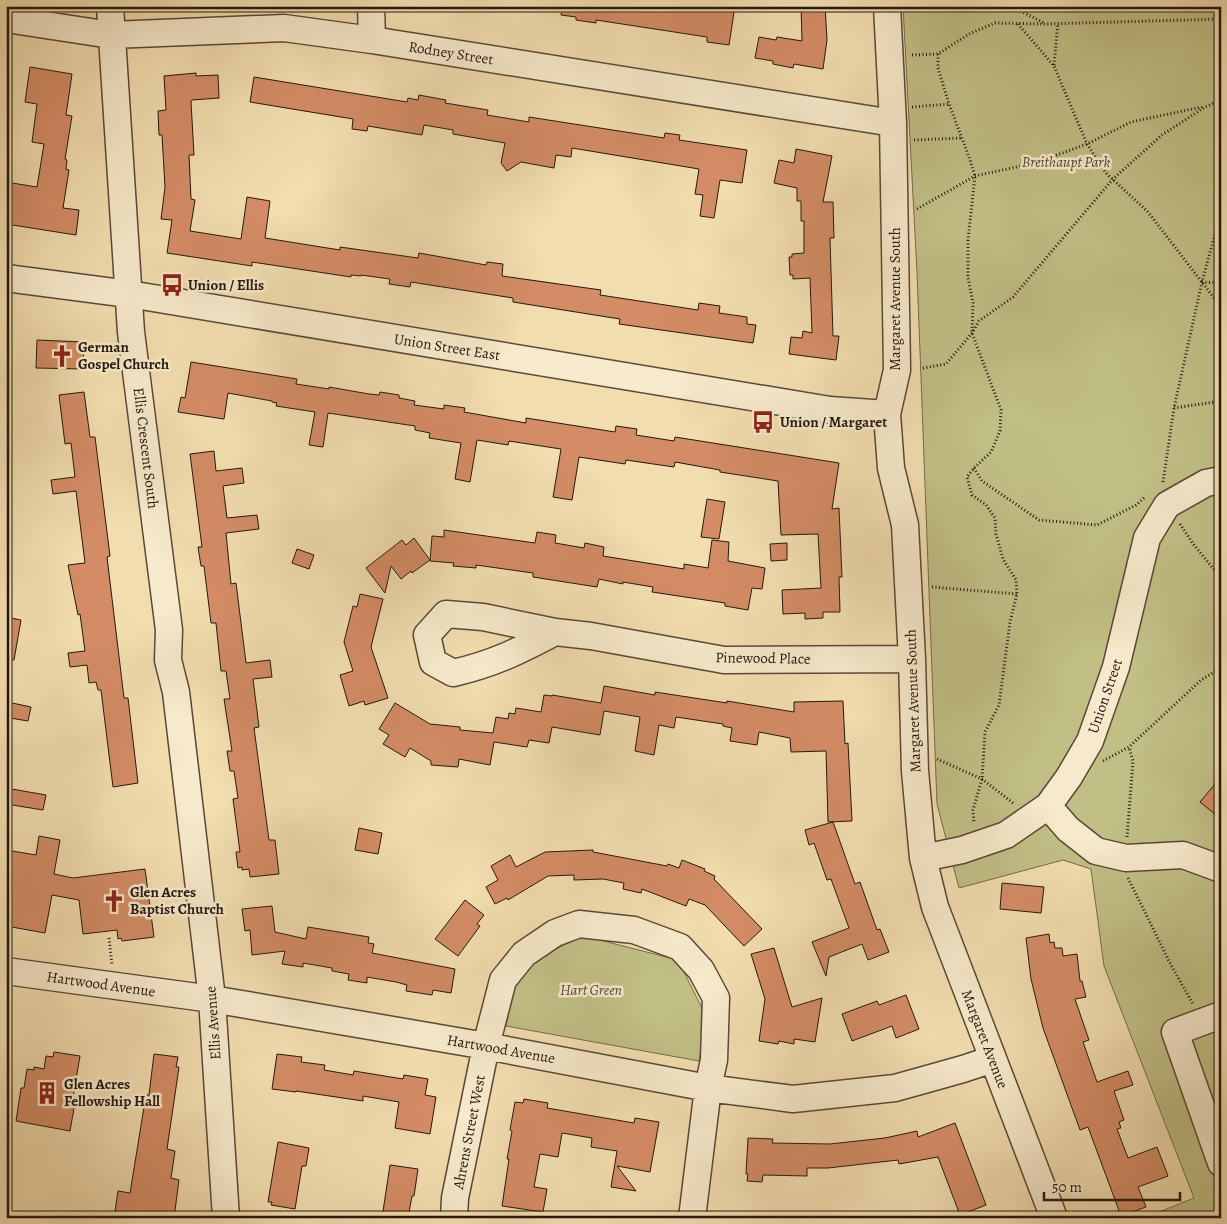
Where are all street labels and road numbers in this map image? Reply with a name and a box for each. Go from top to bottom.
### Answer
street label: Rodney Street [407,36,495,70]
street label: Margaret Avenue South [885,227,905,371]
street label: Union Street East [392,329,502,365]
street label: Ellis Crescent South [129,386,163,510]
street label: Margaret Avenue South [900,629,926,773]
street label: Pinewood Place [715,647,811,669]
street label: Union Street [1083,656,1127,736]
street label: Hartwood Avenue [45,966,157,1002]
street label: Ellis Avenue [200,985,226,1061]
street label: Margaret Avenue [957,987,1013,1092]
street label: Hartwood Avenue [445,1030,557,1068]
street label: Ahrens Street West [448,1073,490,1192]

